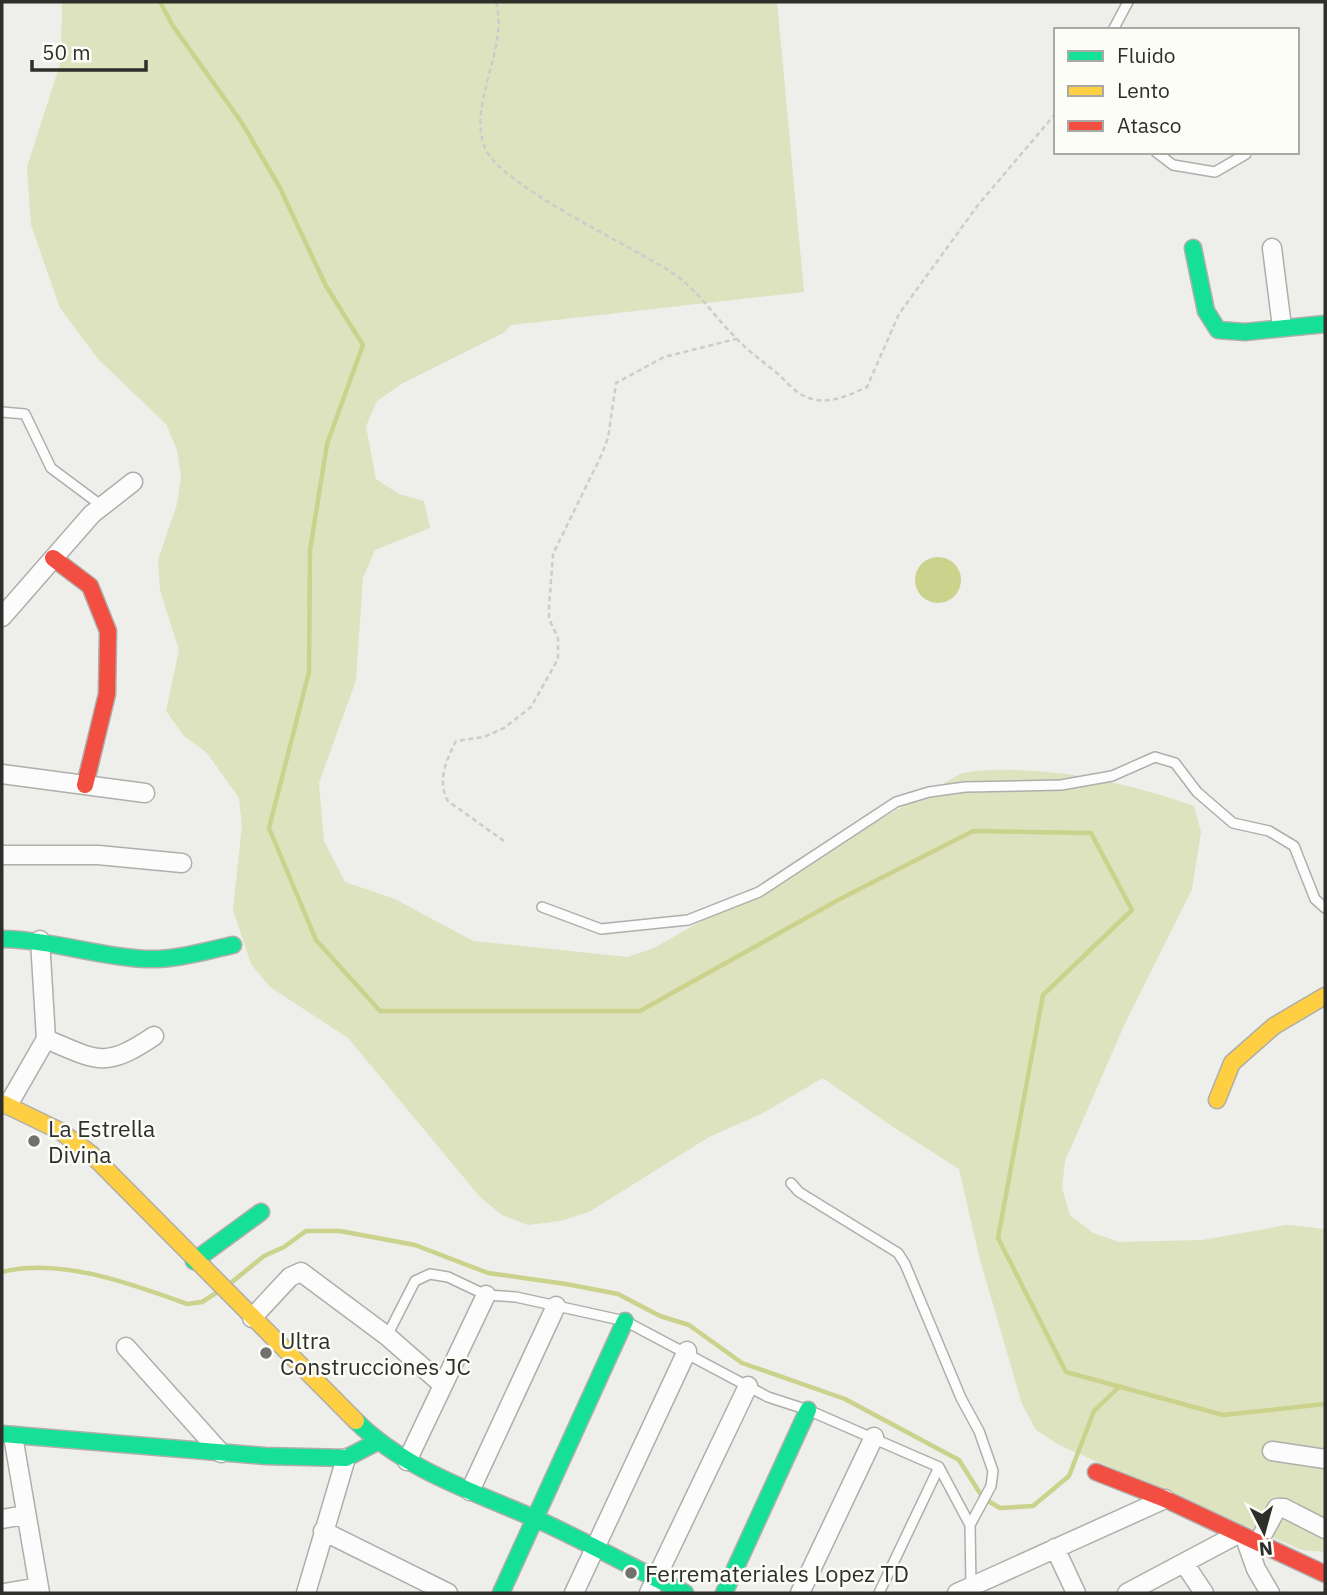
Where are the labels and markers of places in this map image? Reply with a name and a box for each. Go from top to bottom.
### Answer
place label: La Estrella Divina [48,1113,155,1169]
marker: La Estrella Divina [26,1133,42,1149]
place label: Ultra Construcciones JC [280,1325,471,1381]
marker: Ultra Construcciones JC [258,1345,274,1361]
place label: Ferremateriales Lopez TD [645,1558,909,1588]
marker: Ferremateriales Lopez TD [623,1565,639,1581]

